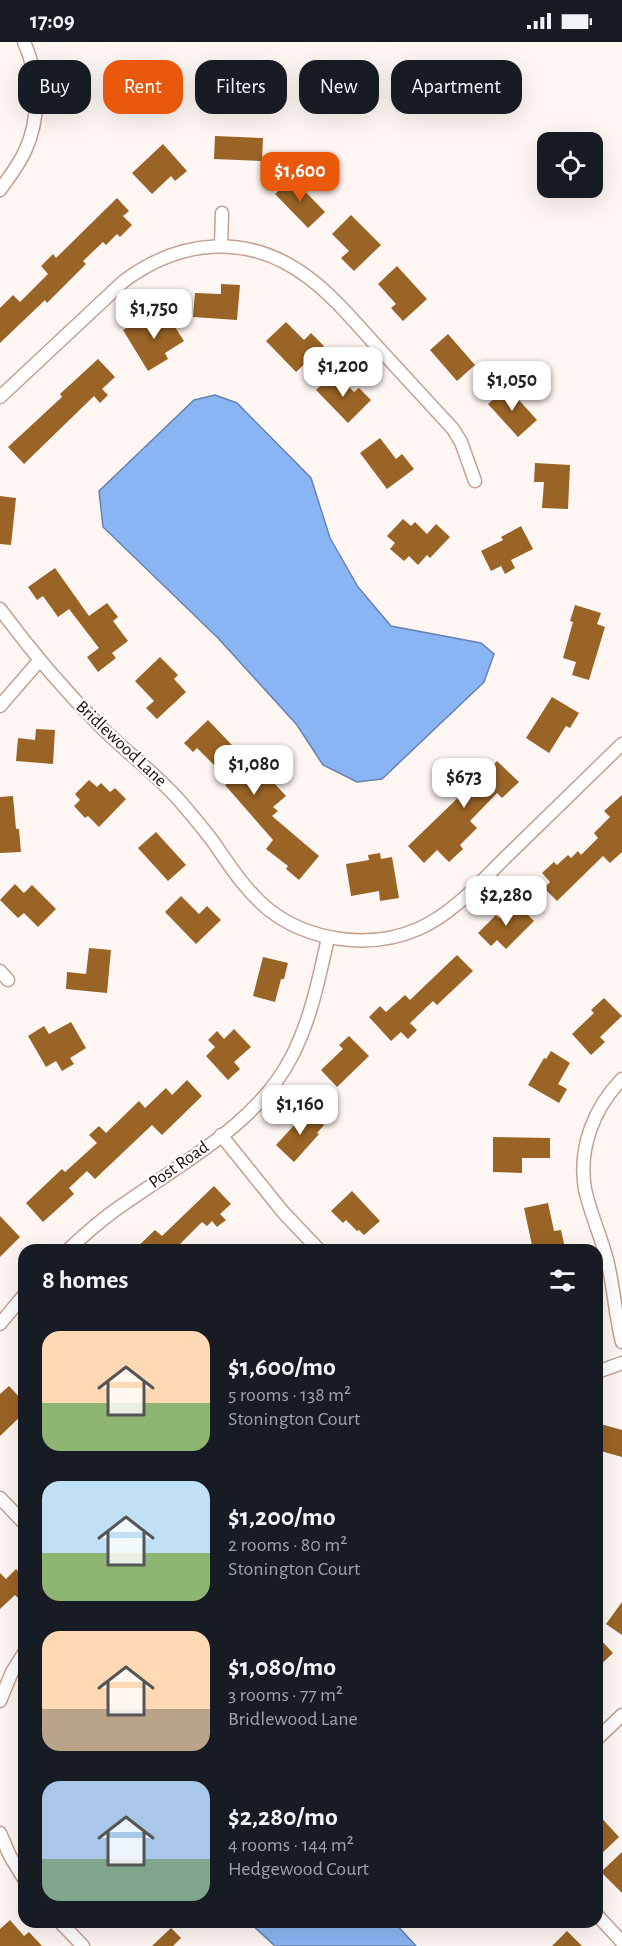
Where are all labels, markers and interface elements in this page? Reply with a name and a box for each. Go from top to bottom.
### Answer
text: 17:09 [30,10,75,32]
chip: Buy [18,60,91,114]
chip: Rent [103,60,183,114]
chip: Filters [195,60,287,114]
chip: New [299,60,379,114]
chip: Apartment [391,60,522,114]
map controls [537,132,603,198]
button: locate [537,132,603,198]
pin: $1,600 [251,152,349,203]
text: $1,600 [274,161,326,181]
pin: $1,750 [105,289,203,340]
text: $1,750 [130,298,178,318]
pin: $1,200 [294,347,392,398]
text: $1,200 [317,356,369,376]
pin: $1,050 [463,361,561,412]
text: $1,050 [487,370,537,390]
street label: Bridlewood Lane [72,698,170,790]
pin: $1,080 [205,745,303,796]
text: $1,080 [228,754,280,774]
pin: $673 [428,758,500,809]
text: $673 [446,767,482,787]
pin: $2,280 [457,876,555,927]
text: $2,280 [480,885,532,905]
pin: $1,160 [251,1085,349,1136]
text: $1,160 [276,1094,324,1114]
street label: Post Road [146,1138,212,1192]
icon: filters [546,1264,579,1297]
text: 8 homes [42,1267,129,1293]
text: $1,600/mo [228,1354,336,1380]
icon: home [90,1355,162,1427]
text: 5 rooms · 138 m² [228,1385,351,1405]
text: Stonington Court [228,1409,360,1429]
text: $1,200/mo [228,1504,336,1530]
icon: home [90,1505,162,1577]
text: 2 rooms · 80 m² [228,1535,347,1555]
text: Stonington Court [228,1559,360,1579]
text: $1,080/mo [228,1654,336,1680]
icon: home [90,1655,162,1727]
text: 3 rooms · 77 m² [228,1685,343,1705]
text: Bridlewood Lane [228,1709,358,1729]
text: $2,280/mo [228,1804,338,1830]
icon: home [90,1805,162,1877]
text: 4 rooms · 144 m² [228,1835,354,1855]
text: Hedgewood Court [228,1859,369,1879]

